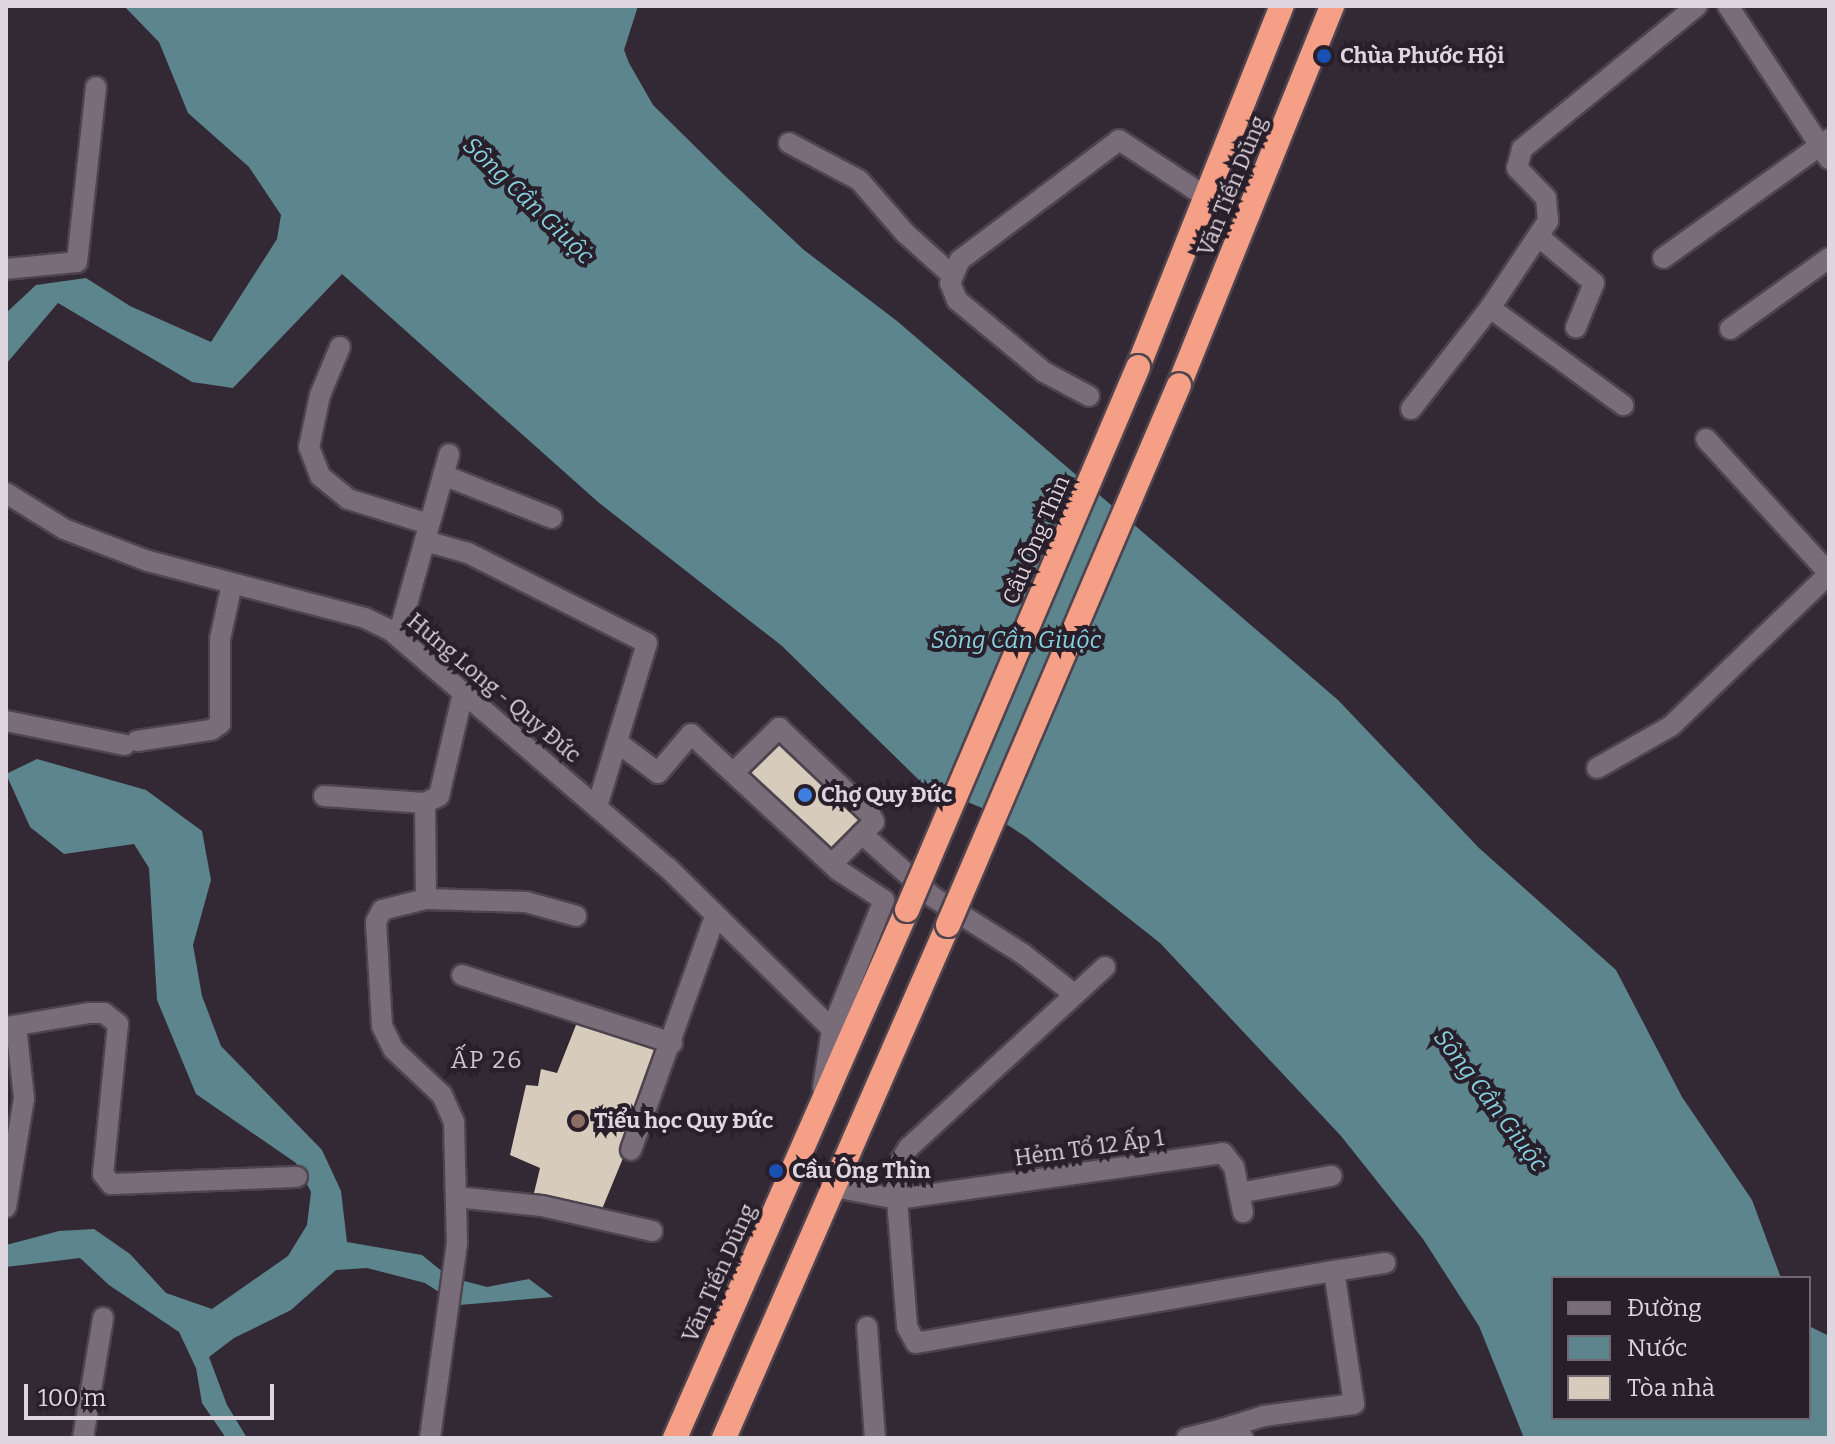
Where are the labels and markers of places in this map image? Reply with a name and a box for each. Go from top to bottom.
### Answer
place label: Chùa Phước Hội [1340,43,1504,69]
marker: Chùa Phước Hội [1315,47,1333,65]
place label: Chợ Quy Đức [821,782,952,808]
marker: Chợ Quy Đức [796,786,814,804]
place label: Tiểu học Quy Đức [594,1108,773,1134]
marker: Tiểu học Quy Đức [569,1112,587,1130]
place label: Cầu Ông Thìn [792,1158,931,1184]
marker: Cầu Ông Thìn [767,1162,785,1180]

